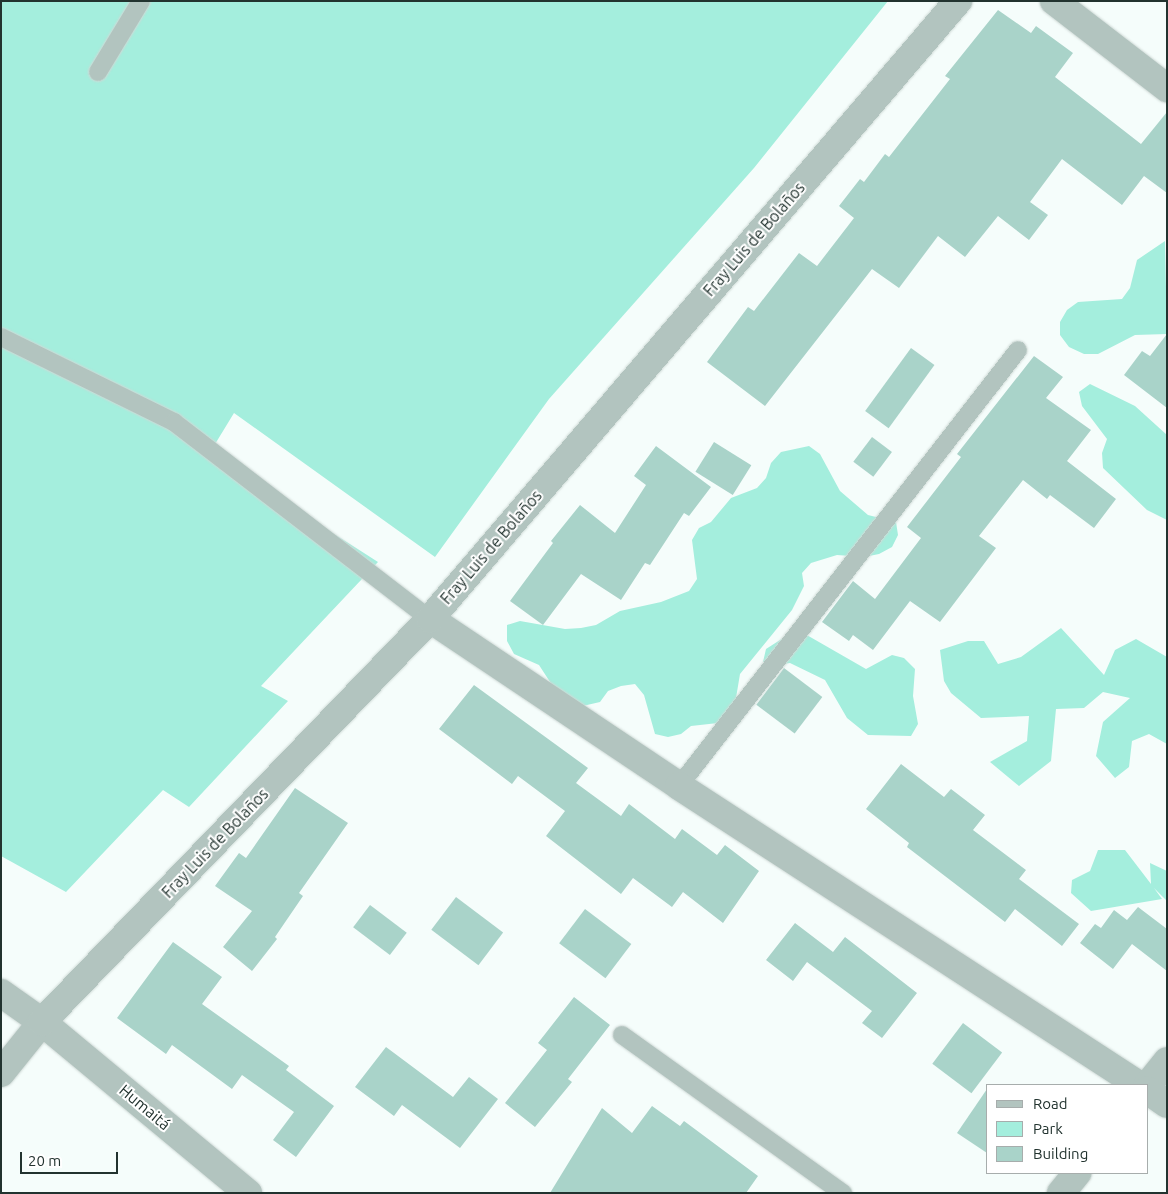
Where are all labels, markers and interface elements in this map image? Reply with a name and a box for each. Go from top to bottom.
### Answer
street label: Fray Luis de Bolaños [699,178,809,300]
street label: Fray Luis de Bolaños [436,486,546,608]
street label: Fray Luis de Bolaños [158,784,272,902]
street label: Humaitá [116,1080,174,1134]
legend [986,1084,1148,1174]
text: Road [1033,1095,1068,1112]
text: Park [1033,1120,1063,1137]
scale bar [22,1142,120,1174]
text: Building [1033,1145,1088,1162]
text: 20 m [28,1152,61,1169]

